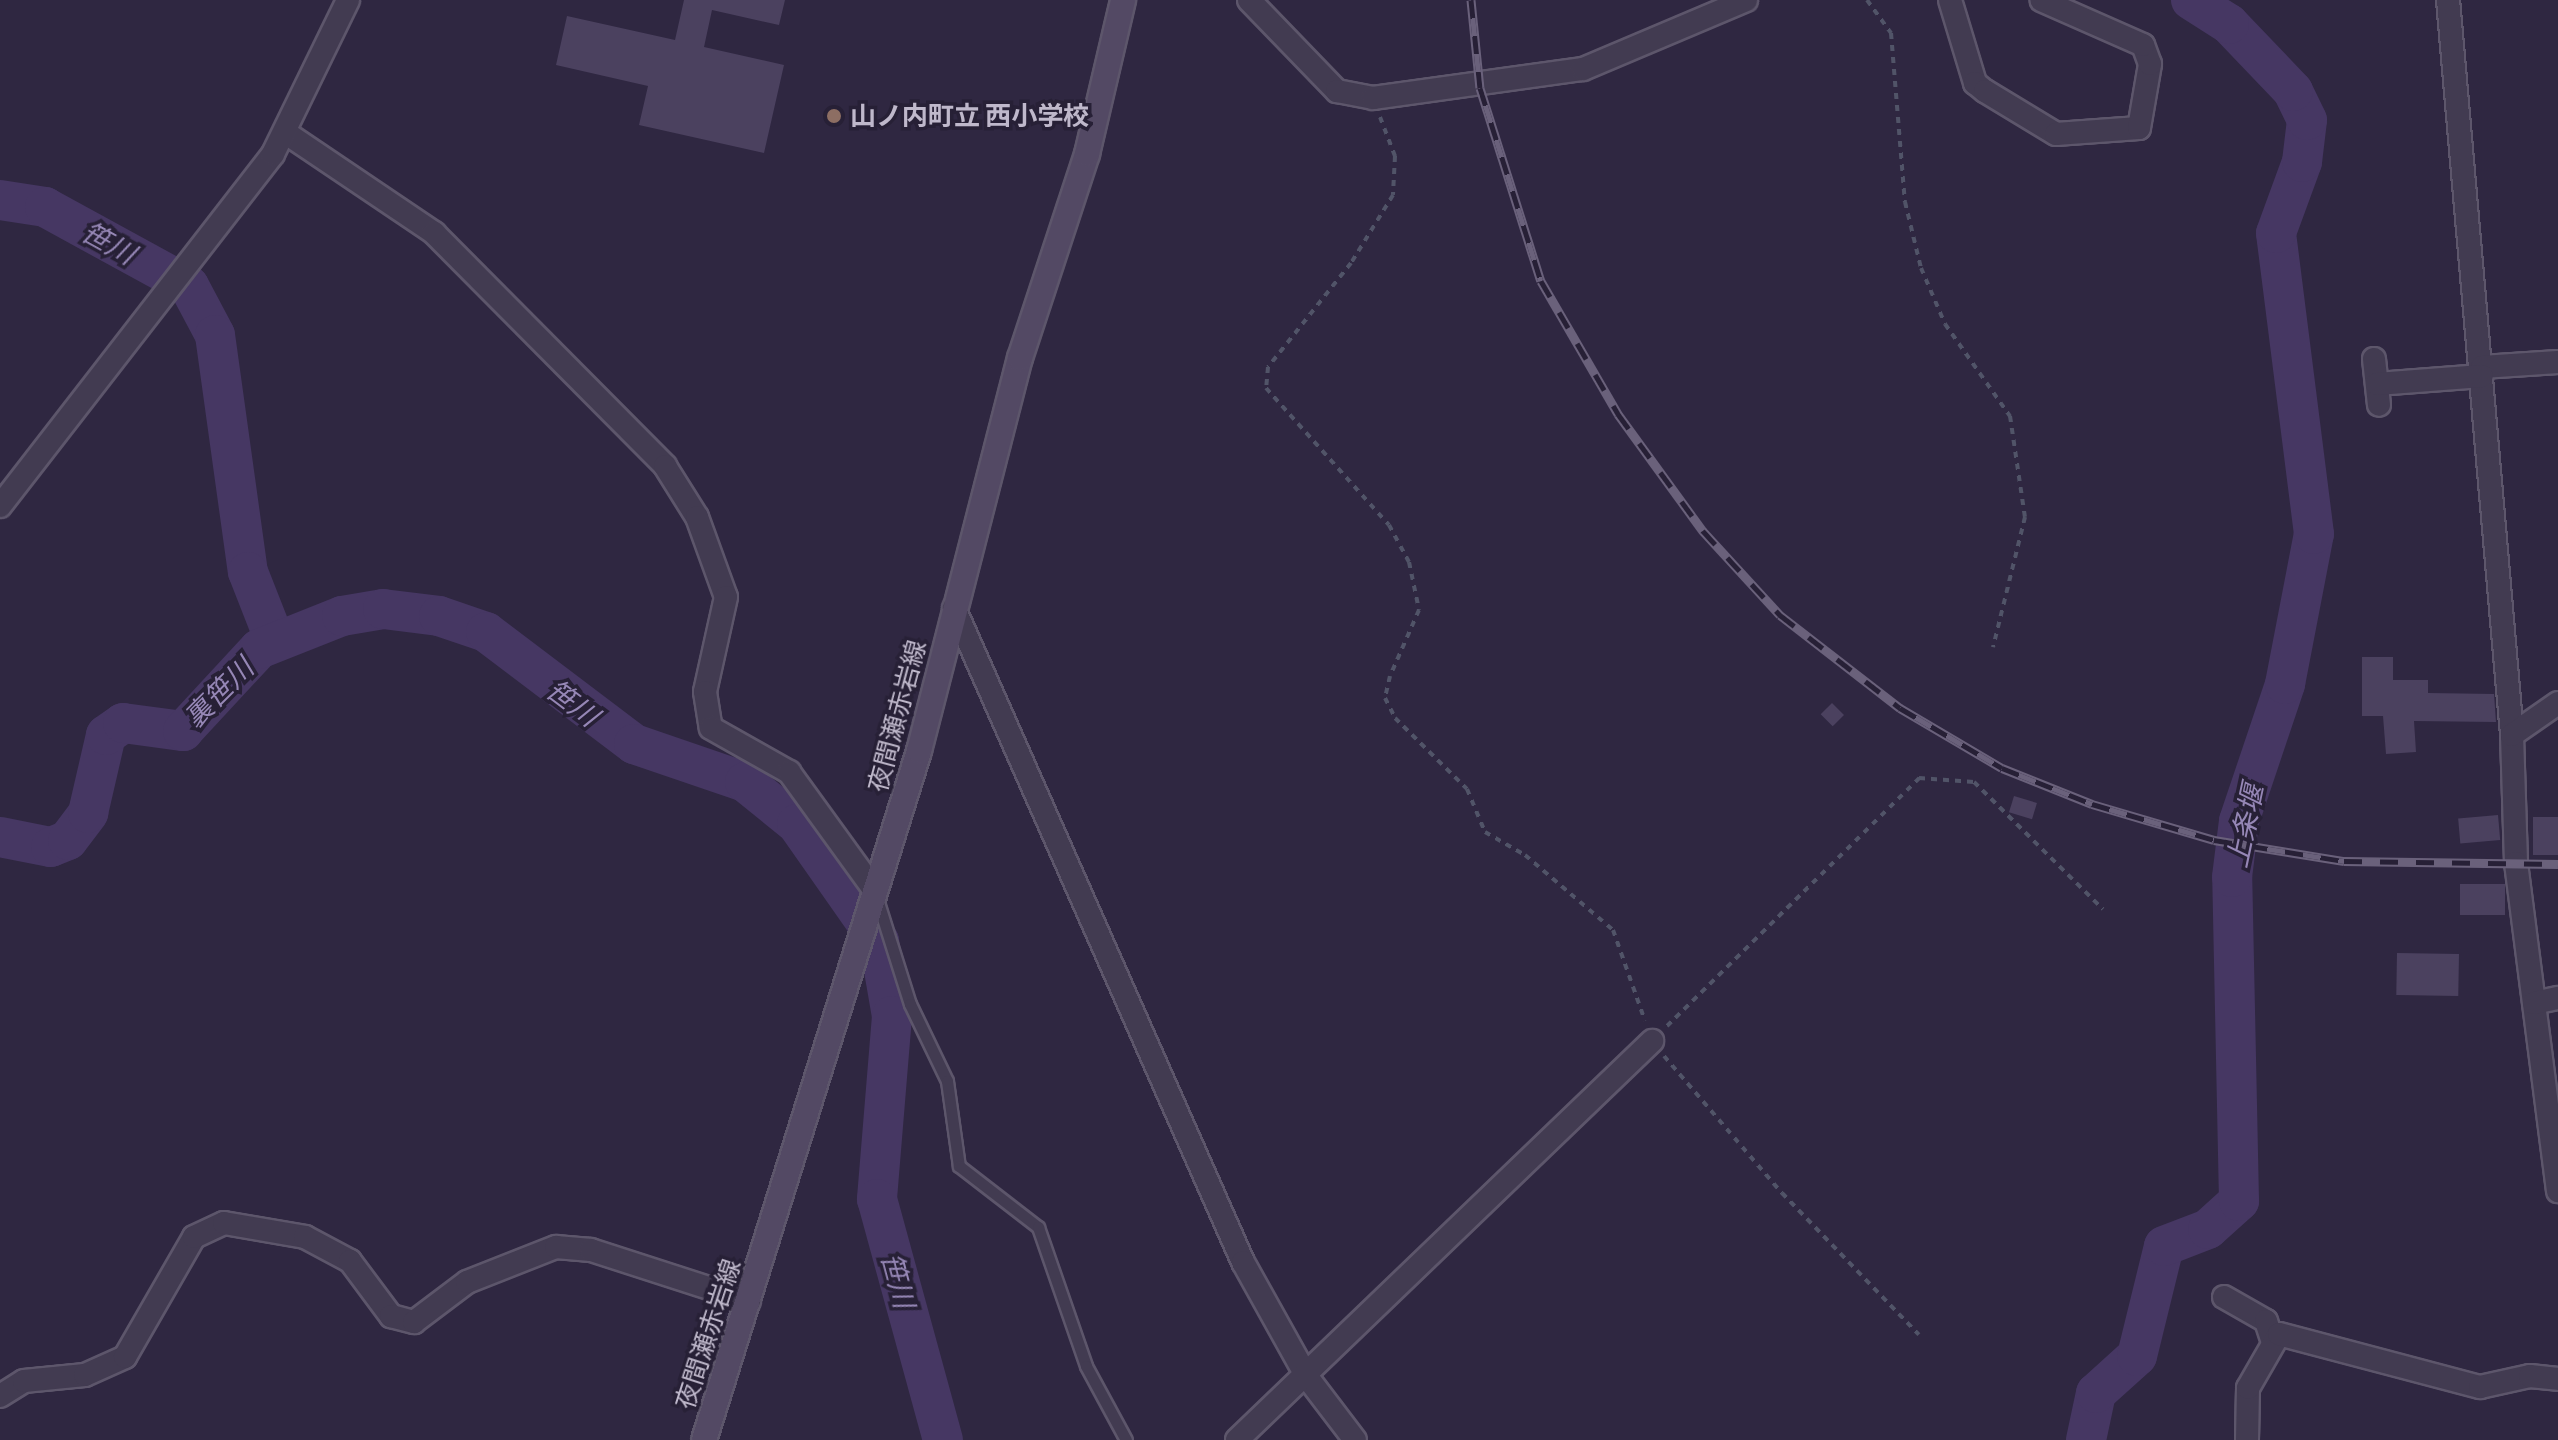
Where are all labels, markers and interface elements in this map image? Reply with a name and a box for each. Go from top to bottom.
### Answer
place label: 山ノ内町立 西小学校 [850,100,1089,132]
marker: 山ノ内町立 西小学校 [825,107,843,125]
water label: 笹川 [76,214,142,270]
street label: 夜間瀬赤岩線 [862,637,932,795]
water label: 裏笹川 [176,650,260,734]
water label: 笹川 [541,672,605,732]
water label: 上条堰 [2219,781,2269,871]
water label: 笹川 [876,1249,922,1311]
street label: 夜間瀬赤岩線 [669,1255,747,1413]

